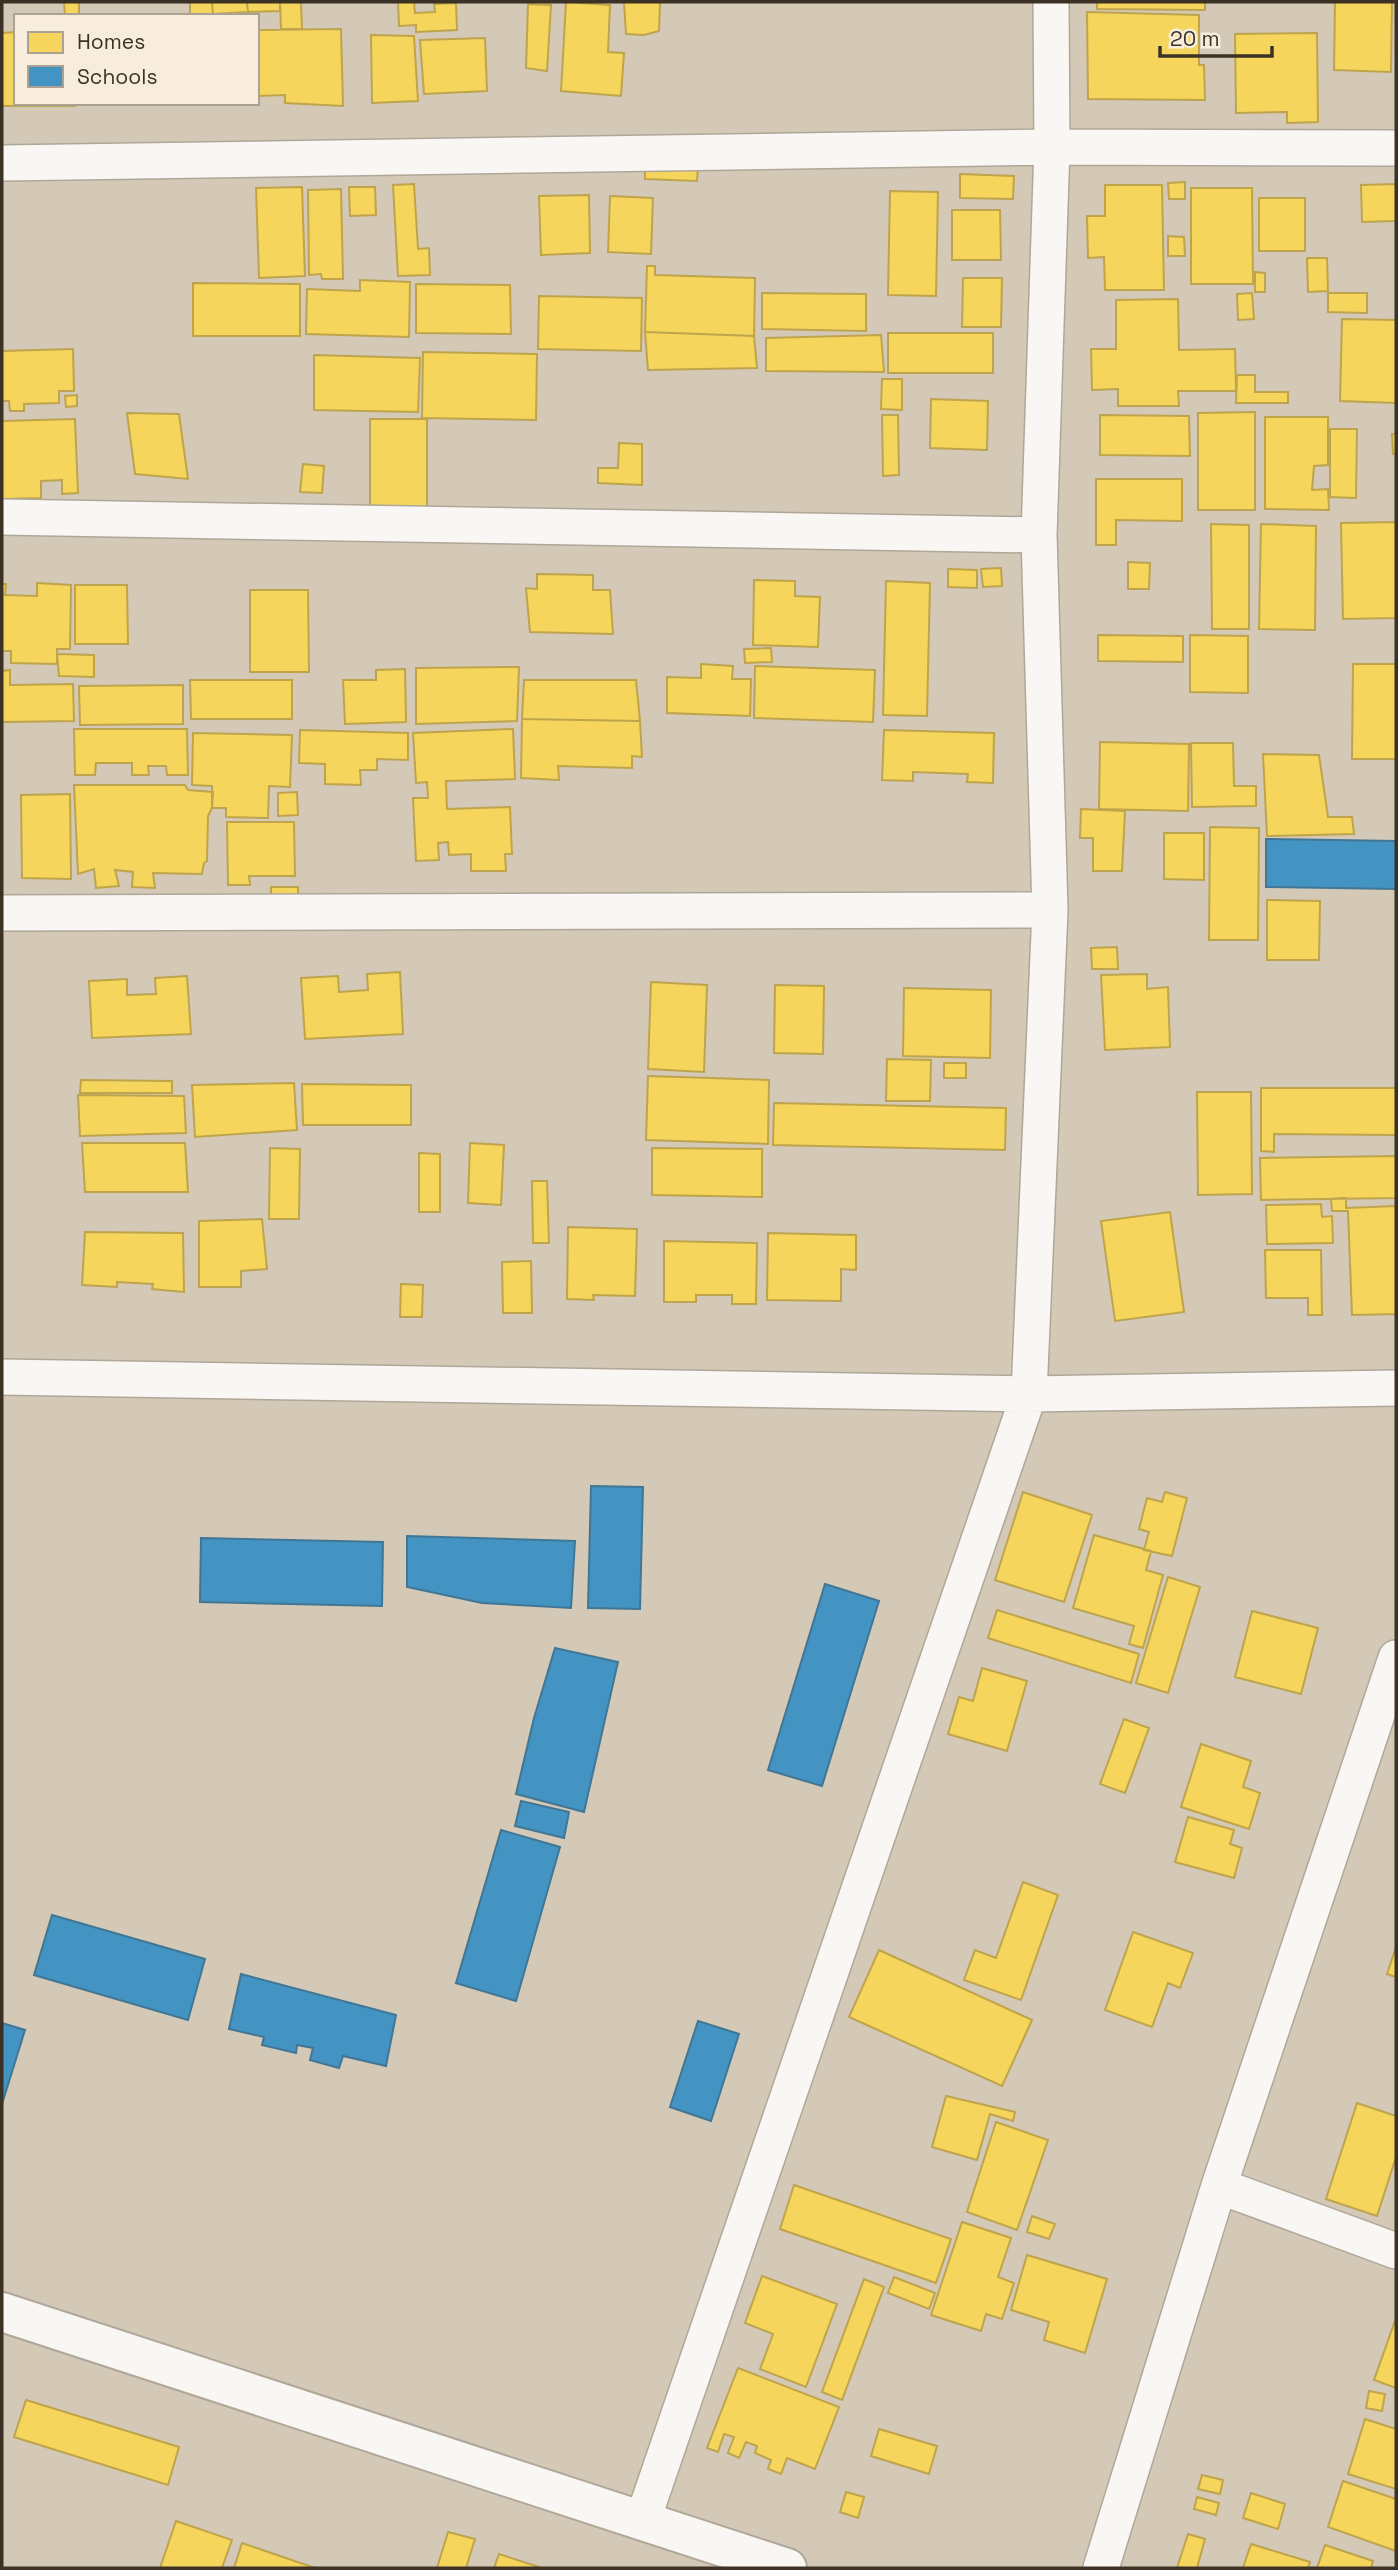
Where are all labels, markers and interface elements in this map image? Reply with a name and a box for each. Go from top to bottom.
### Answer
legend [14,14,259,105]
scale bar [1160,14,1272,58]
text: 20 m [1170,25,1220,52]
text: Homes [77,28,145,55]
text: Schools [77,63,157,90]

